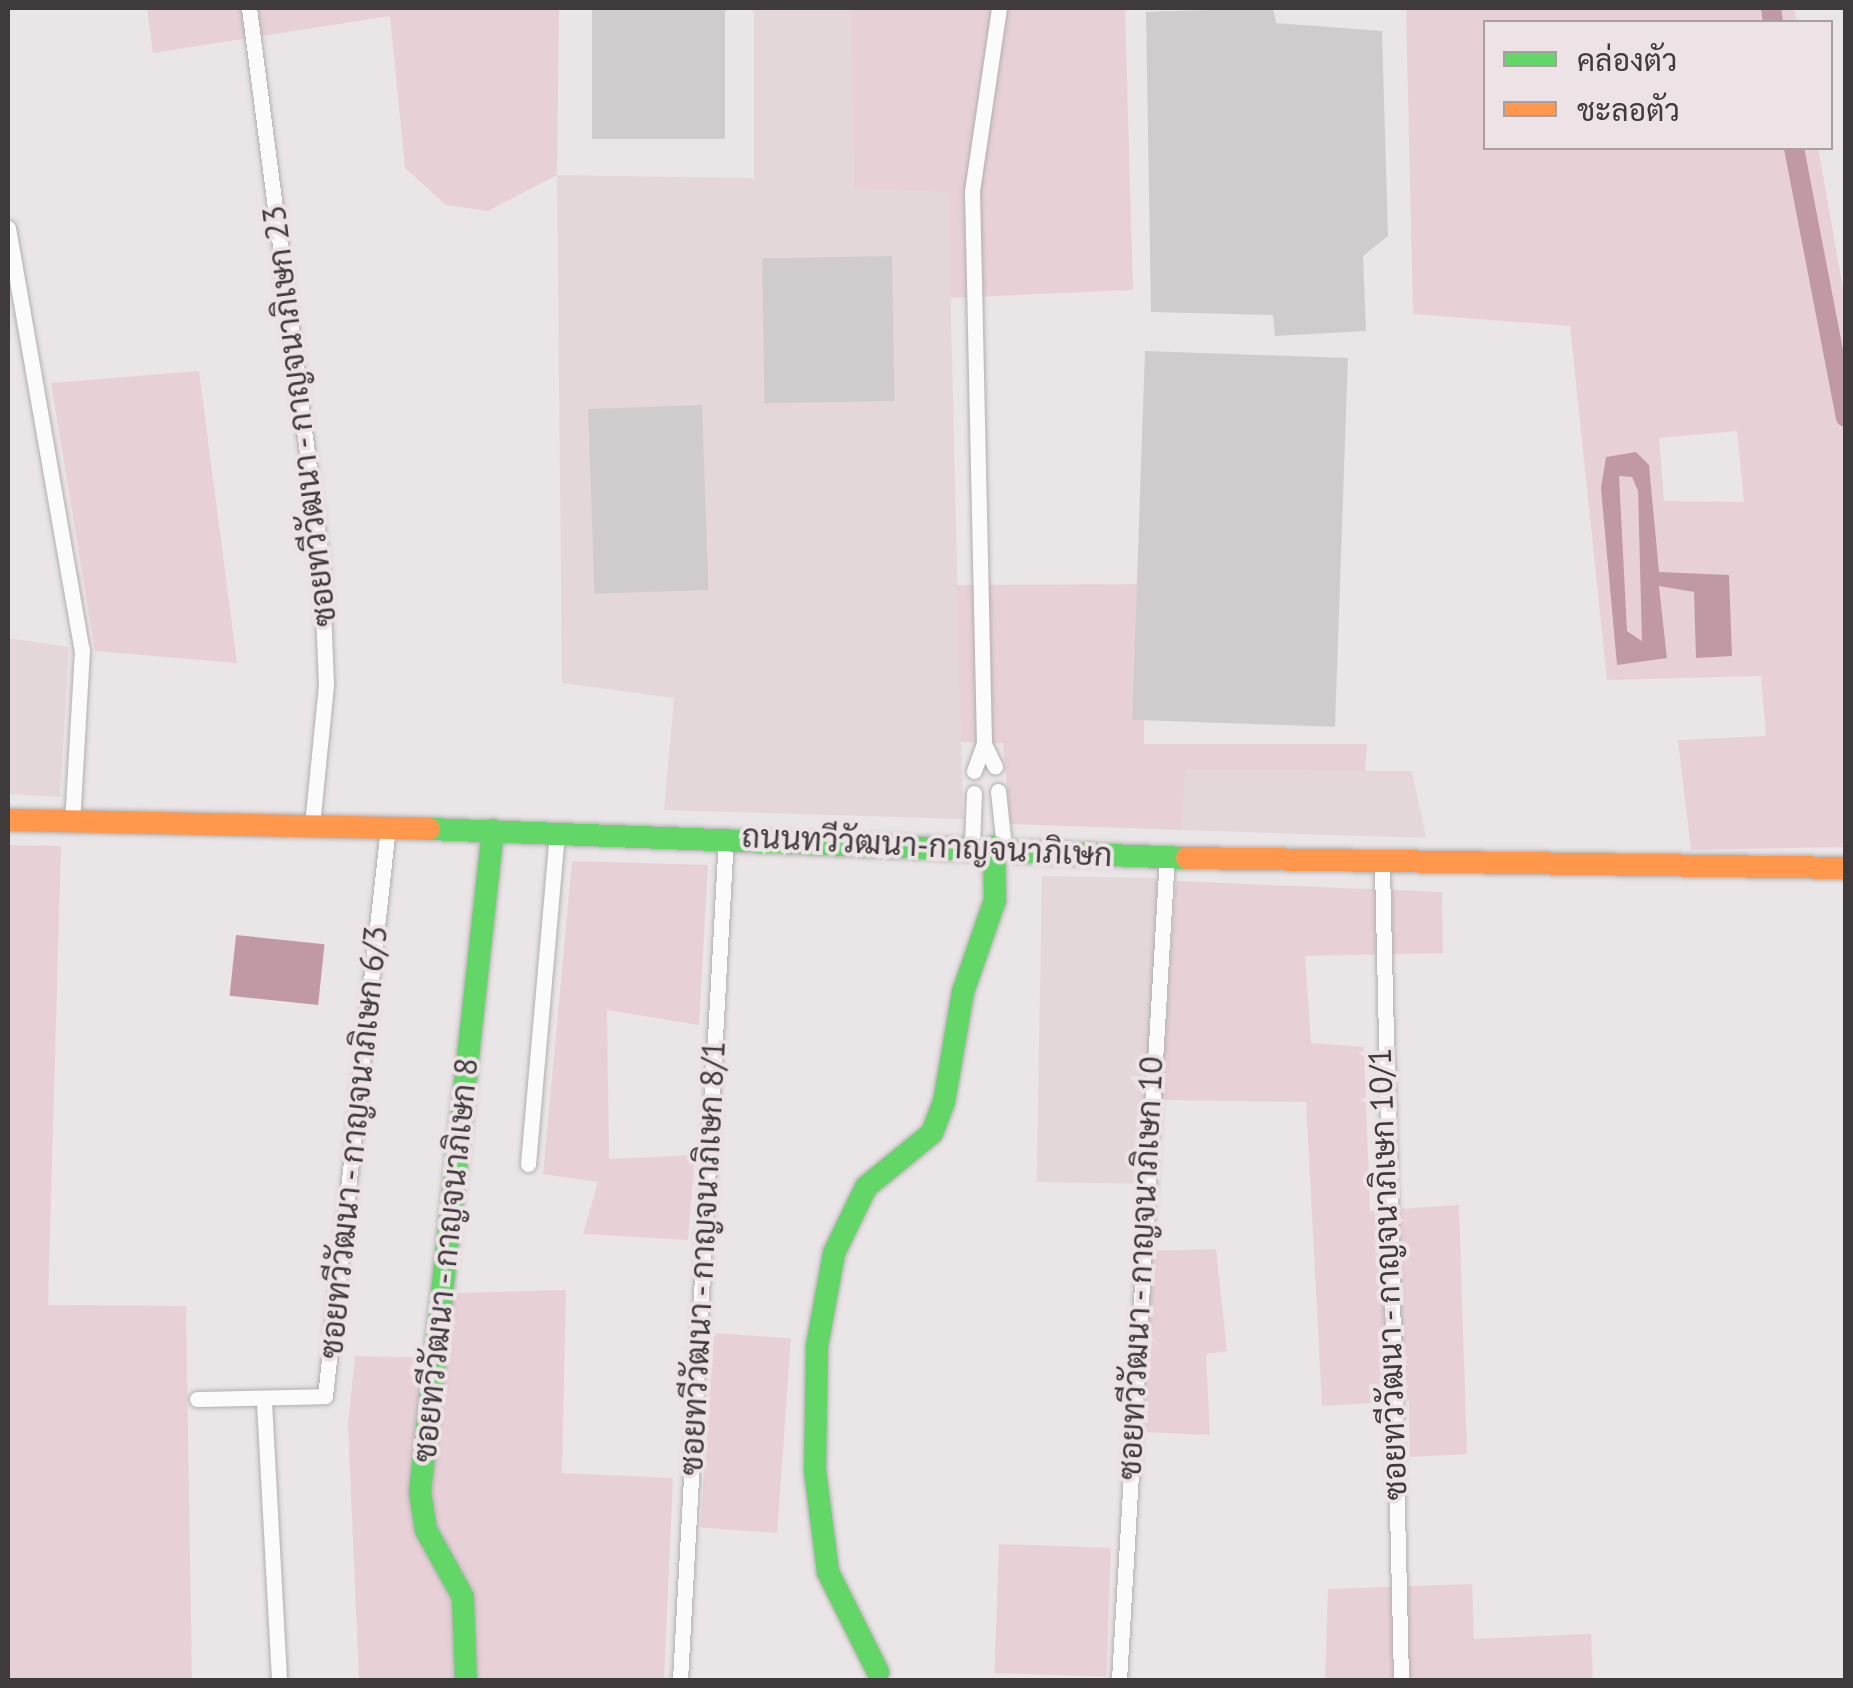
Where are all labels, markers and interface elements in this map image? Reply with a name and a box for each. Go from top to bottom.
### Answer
legend [1483,20,1833,150]
text: คล่องตัว [1577,40,1677,79]
text: ชะลอตัว [1577,90,1680,129]
street label: ซอยทวีวัฒนา - กาญจนาภิเษก 23 [254,201,344,631]
street label: ถนนทวีวัฒนา-กาญจนาภิเษก [741,816,1113,874]
street label: ซอยทวีวัฒนา - กาญจนาภิเษก 6/3 [311,921,395,1363]
street label: ซอยทวีวัฒนา - กาญจนาภิเษก 8/1 [671,1037,733,1479]
street label: ซอยทวีวัฒนา - กาญจนาภิเษก 10/1 [1360,1045,1414,1503]
street label: ซอยทวีวัฒนา - กาญจนาภิเษก 8 [404,1053,486,1467]
street label: ซอยทวีวัฒนา - กาญจนาภิเษก 10 [1110,1053,1170,1483]

